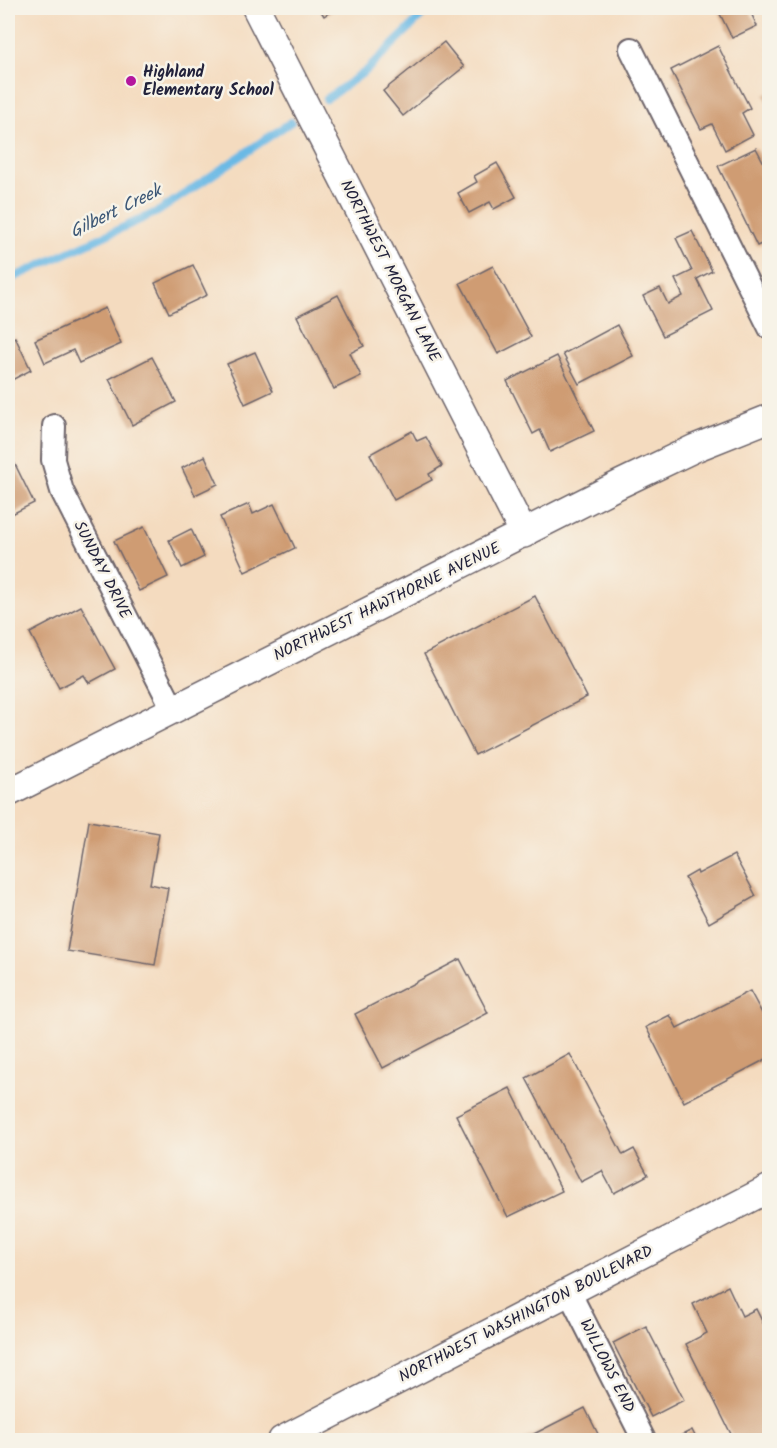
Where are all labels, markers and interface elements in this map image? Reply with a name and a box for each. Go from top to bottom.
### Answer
place label: Highland Elementary School [143,60,275,103]
marker: Highland Elementary School [124,74,138,88]
street label: NORTHWEST MORGAN LANE [333,175,447,367]
water label: Gilbert Creek [65,176,169,247]
street label: SUNDAY DRIVE [67,517,138,624]
street label: NORTHWEST HAWTHORNE AVENUE [269,536,505,668]
street label: NORTHWEST WASHINGTON BOULEVARD [394,1239,658,1389]
street label: WILLOWS END [573,1315,641,1417]

